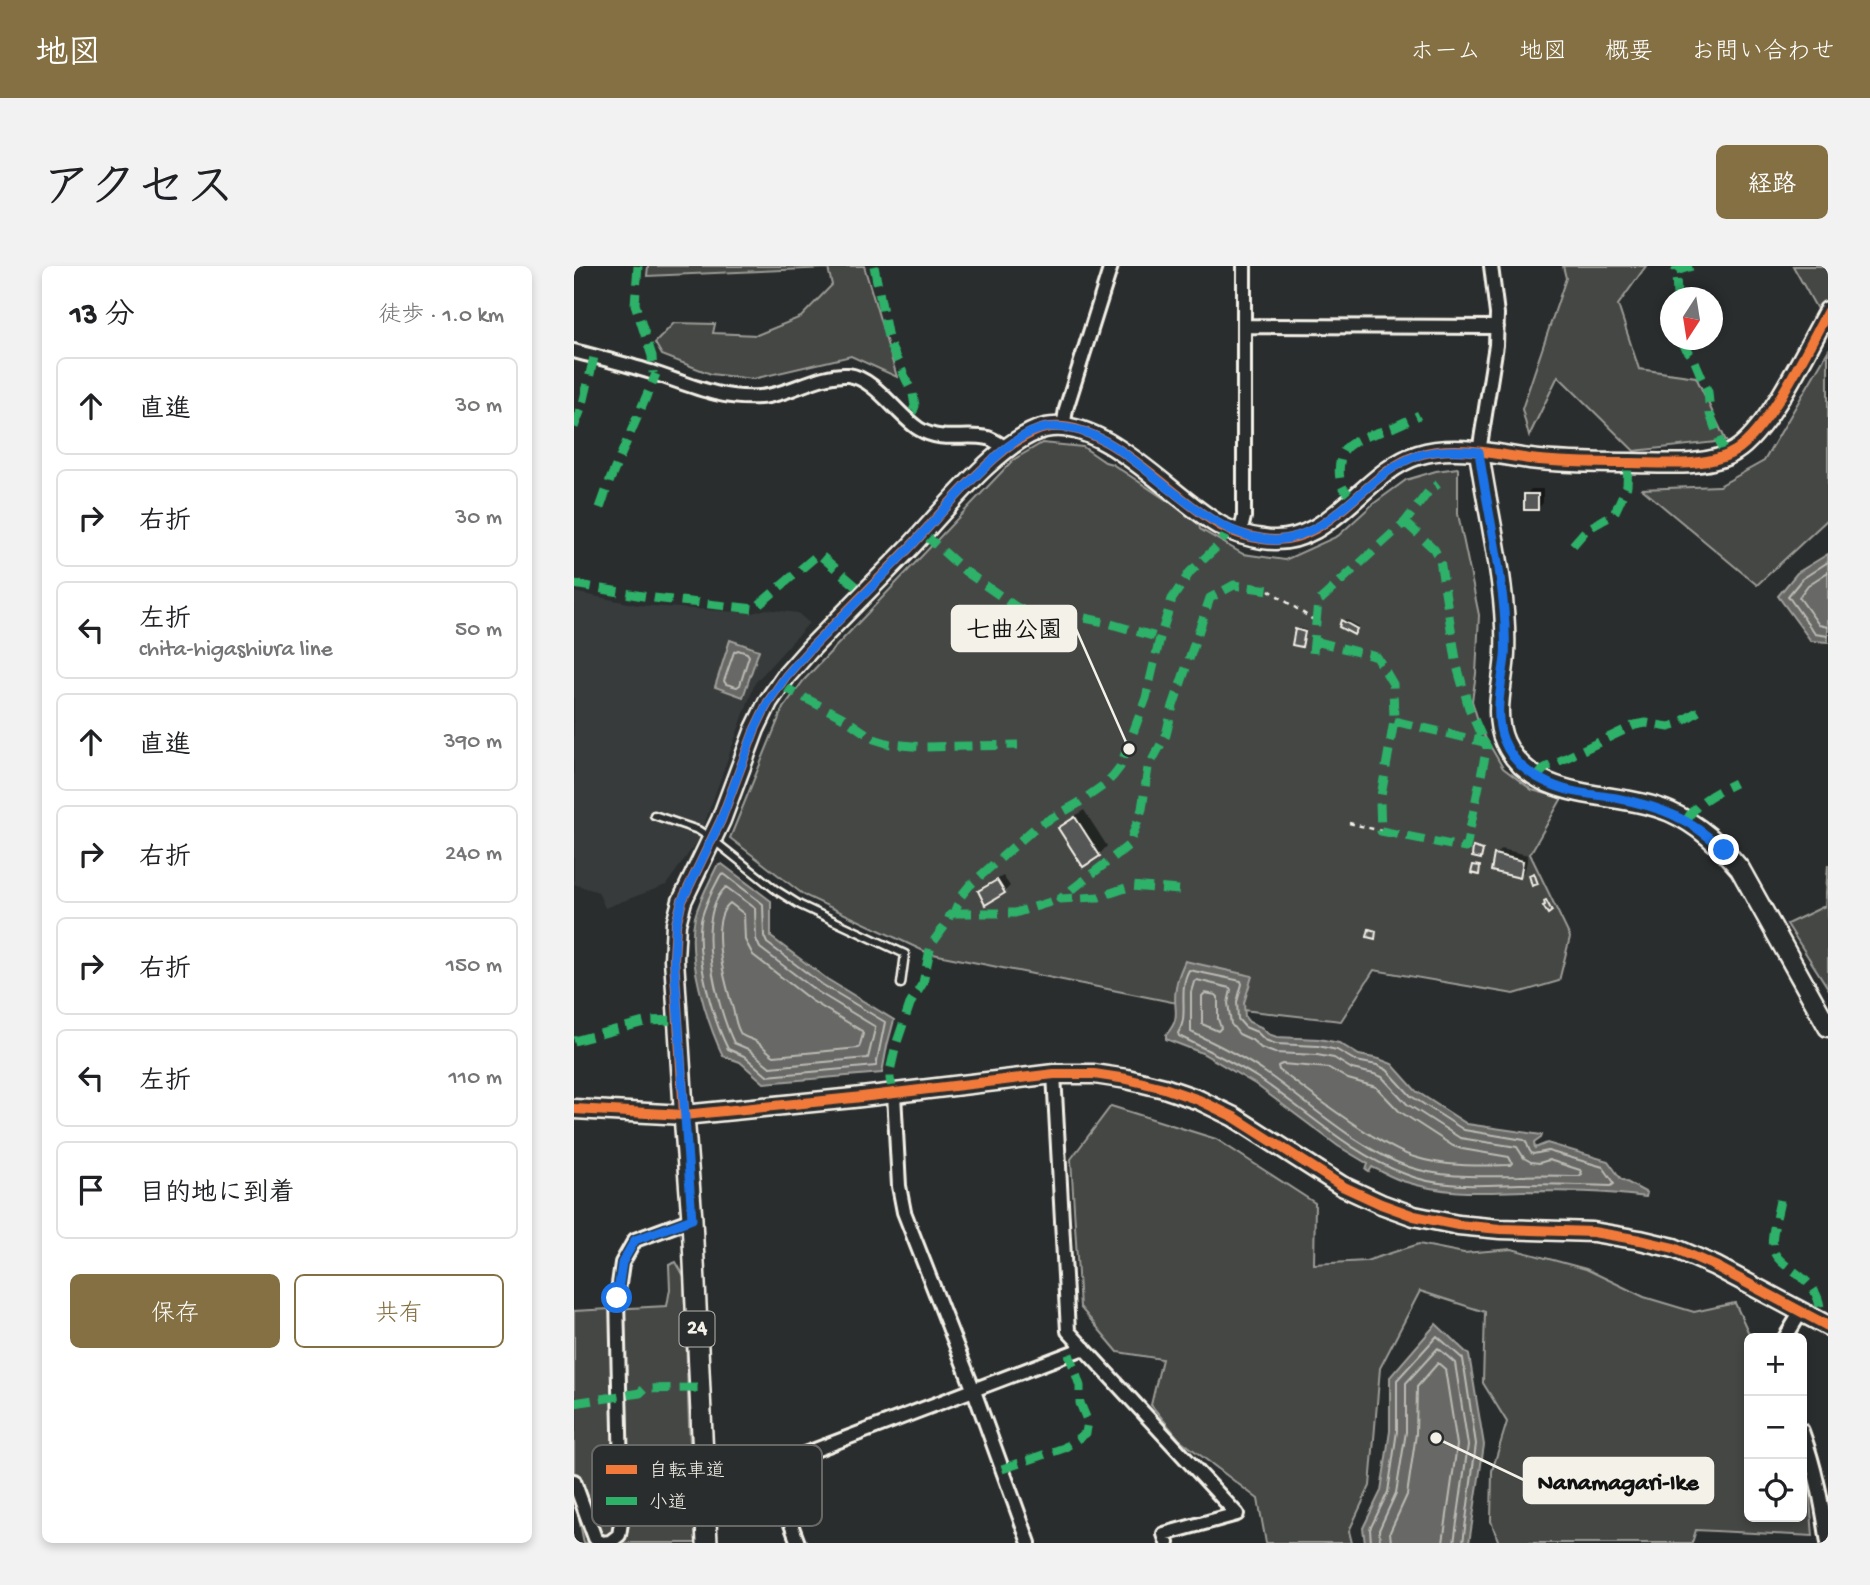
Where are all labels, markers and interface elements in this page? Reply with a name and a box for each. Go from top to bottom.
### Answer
text: 地図 [35,37,101,75]
text: ホーム [1410,39,1481,68]
text: 地図 [1519,39,1567,68]
text: 概要 [1605,39,1653,68]
text: お問い合わせ [1691,39,1835,68]
button: 経路 [1716,145,1828,219]
text: アクセス [42,163,235,221]
north arrow [1660,287,1723,350]
text: 13 分 [70,300,135,335]
text: 徒歩 · 1.0 km [378,303,504,330]
icon: ahead [72,387,110,425]
text: 30 m [455,393,502,420]
text: 直進 [139,396,191,427]
icon: right [72,499,110,537]
text: 30 m [455,505,502,532]
text: 右折 [139,508,191,539]
text: 左折 [139,606,191,637]
callout: 七曲公園 [952,606,1076,651]
icon: left [72,611,110,649]
text: 50 m [455,617,502,644]
text: 七曲公園 [966,618,1062,647]
text: chita-higashiura line [139,637,333,664]
icon: ahead [72,723,110,761]
text: 390 m [444,729,502,756]
text: 直進 [139,732,191,763]
route end [1708,834,1739,865]
icon: right [72,835,110,873]
text: 240 m [445,841,502,868]
text: 右折 [139,844,191,875]
icon: right [72,947,110,985]
text: 150 m [446,953,502,980]
text: 右折 [139,956,191,987]
icon: left [72,1059,110,1097]
text: 110 m [449,1065,502,1092]
text: 左折 [139,1068,191,1099]
icon: arrive [72,1171,110,1209]
text: 目的地に到着 [139,1180,295,1211]
button: 保存 [70,1274,280,1348]
button: 共有 [294,1274,504,1348]
route start [601,1282,632,1313]
road number: 24 [680,1312,714,1346]
map controls [1744,1333,1807,1522]
button: + [1744,1333,1807,1396]
button: − [1744,1396,1807,1459]
legend [592,1445,822,1526]
callout: Nanamagari-Ike [1524,1458,1713,1503]
button: locate [1744,1459,1807,1522]
text: 自転車道 [649,1460,725,1484]
text: Nanamagari-Ike [1537,1470,1700,1499]
text: 小道 [649,1492,687,1516]

